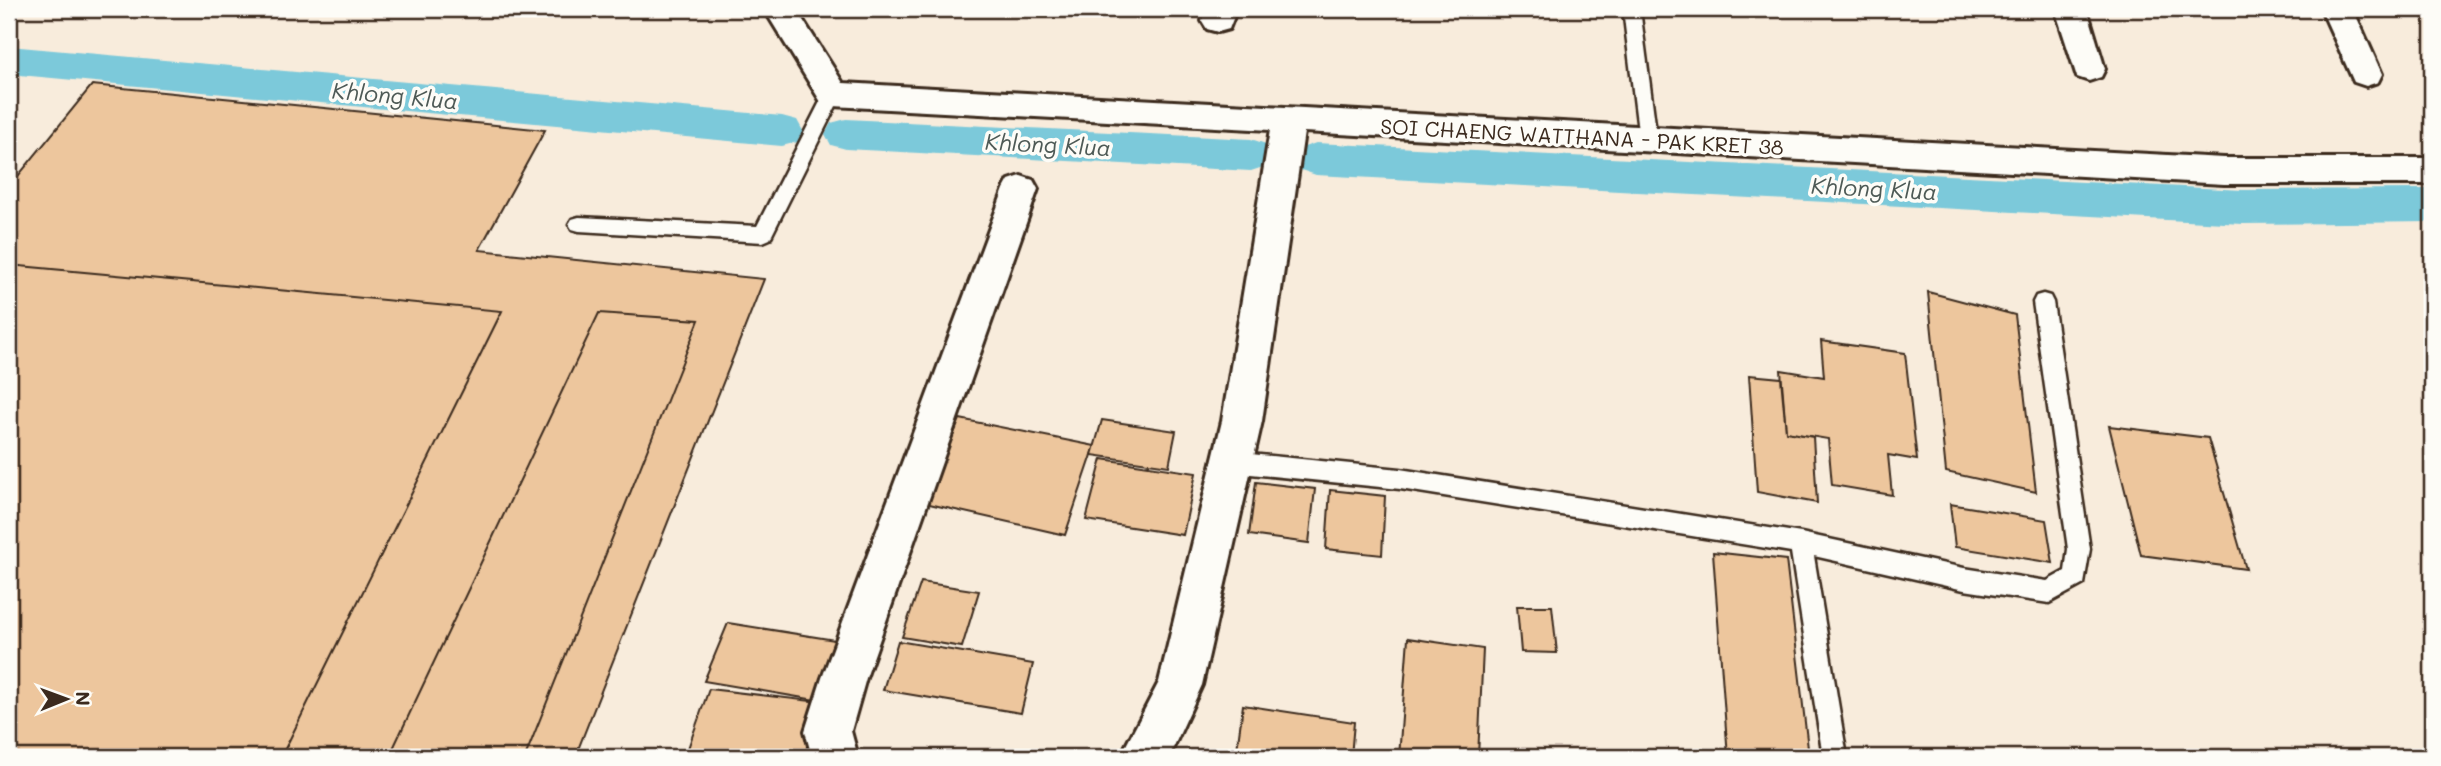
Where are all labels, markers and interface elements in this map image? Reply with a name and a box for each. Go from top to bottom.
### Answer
water label: Khlong Klua [331,75,459,115]
street label: SOI CHAENG WATTHANA - PAK KRET 38 [1380,112,1784,160]
water label: Khlong Klua [984,126,1112,162]
water label: Khlong Klua [1810,170,1938,206]
north arrow [32,664,102,734]
text: N [71,691,96,706]

